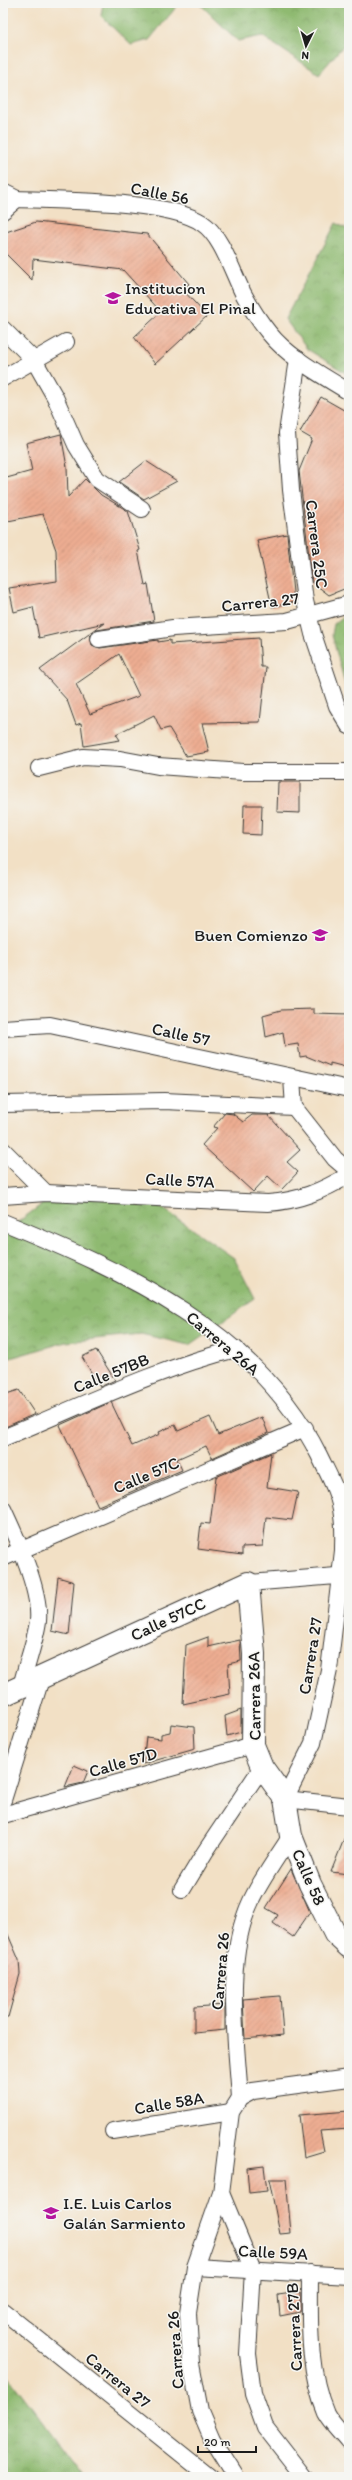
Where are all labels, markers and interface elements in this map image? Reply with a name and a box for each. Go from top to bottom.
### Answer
north arrow [286,26,326,66]
text: N [301,49,309,62]
street label: Calle 56 [129,178,191,208]
place label: Institucion Educativa El Pinal [125,278,256,318]
school or university icon: Institucion Educativa El Pinal [104,289,122,307]
street label: Carrera 25C [302,499,332,590]
street label: Carrera 27 [220,588,300,616]
place label: Buen Comienzo [194,925,308,945]
school or university icon: Buen Comienzo [311,926,329,944]
street label: Calle 57 [150,1018,212,1050]
street label: Calle 57A [145,1168,215,1192]
street label: Carrera 26A [182,1307,264,1379]
street label: Calle 57BB [70,1349,152,1397]
street label: Calle 57C [110,1452,182,1498]
street label: Calle 57CC [127,1593,209,1645]
street label: Carrera 27 [294,1615,326,1696]
street label: Carrera 26A [243,1651,265,1741]
street label: Calle 57D [87,1743,159,1781]
street label: Calle 58 [288,1846,330,1908]
street label: Carrera 26 [207,1931,233,2011]
street label: Calle 58A [133,2088,205,2118]
place label: I.E. Luis Carlos Galán Sarmiento [63,2193,186,2233]
school or university icon: I.E. Luis Carlos Galán Sarmiento [42,2204,60,2222]
street label: Calle 59A [238,2240,309,2264]
street label: Carrera 27B [282,2282,306,2372]
street label: Carrera 26 [162,2310,188,2390]
street label: Carrera 27 [81,2348,155,2413]
scale bar [198,2428,256,2454]
text: 20 m [204,2435,231,2449]

